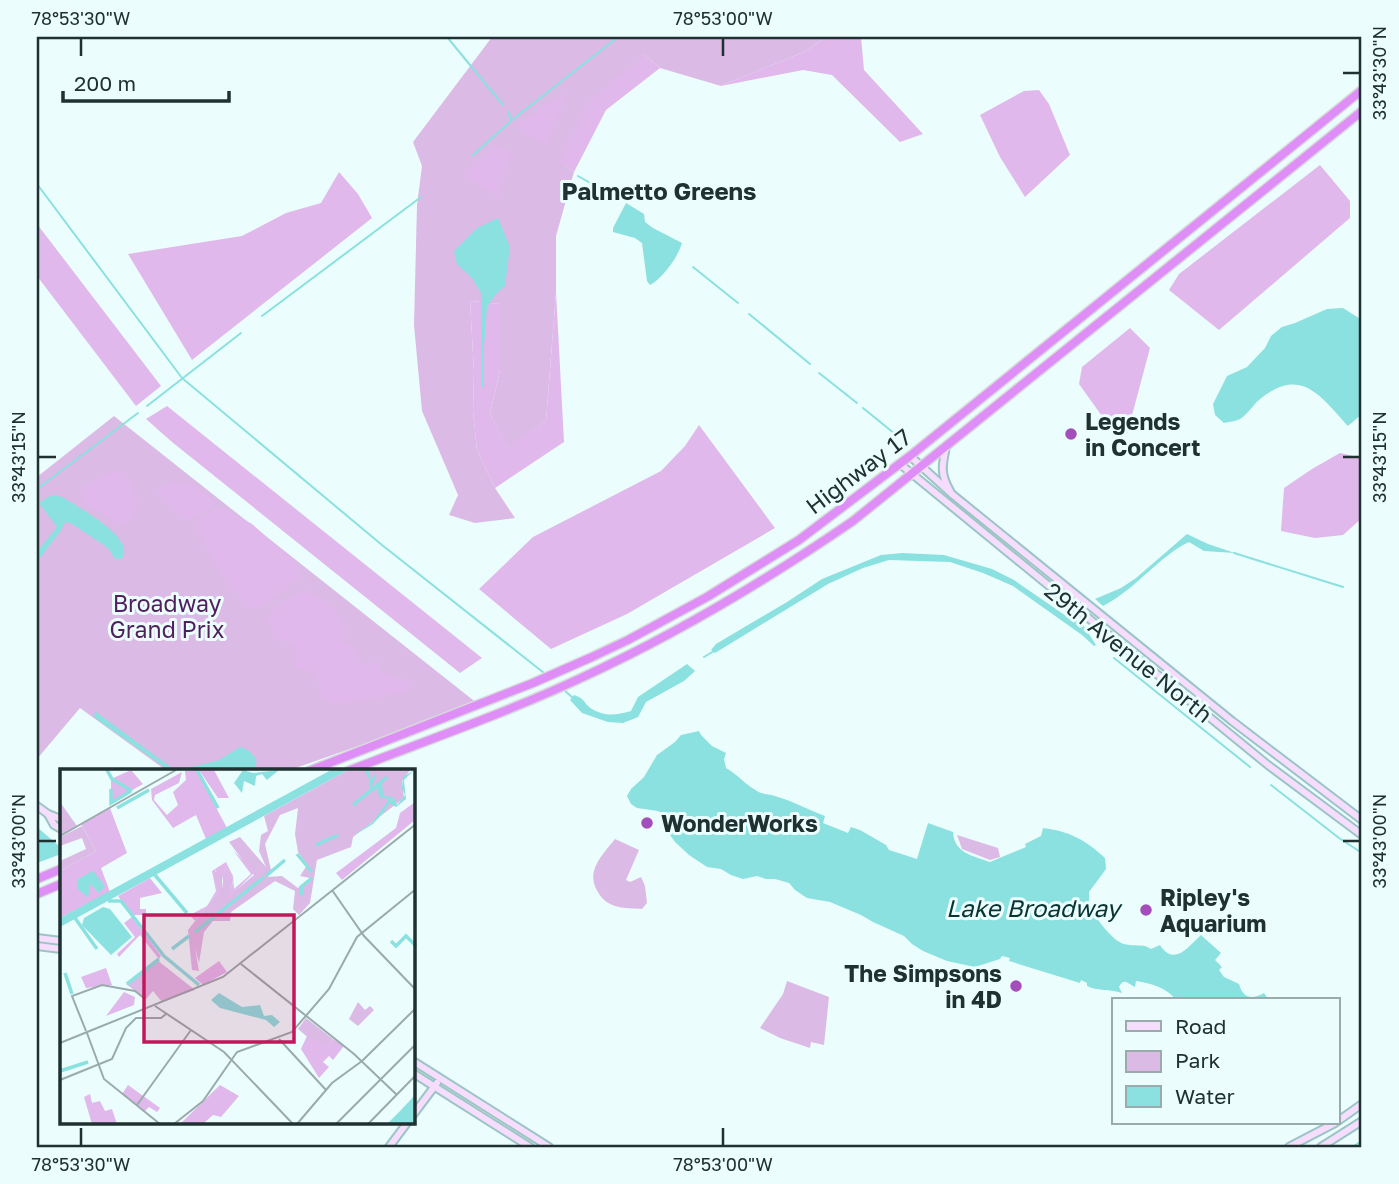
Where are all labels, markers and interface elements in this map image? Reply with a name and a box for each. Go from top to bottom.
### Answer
text: 78°53'30"W [32,7,130,29]
text: 78°53'00"W [673,7,773,29]
text: 33°43'30"N [1368,26,1390,120]
scale bar [63,60,229,104]
text: 200 m [74,70,136,96]
district label: Palmetto Greens [561,176,757,205]
place label: Legends in Concert [1085,407,1200,461]
text: 33°43'15"N [7,411,29,503]
text: 33°43'15"N [1368,411,1390,503]
street label: Highway 17 [800,422,916,520]
marker: Legends in Concert [1063,426,1079,442]
street label: 29th Avenue North [1040,576,1218,728]
park label: Broadway Grand Prix [110,589,225,643]
inset map [60,769,415,1124]
text: 33°43'00"N [7,794,29,888]
text: 33°43'00"N [1368,794,1390,888]
place label: WonderWorks [661,809,818,837]
marker: WonderWorks [639,815,655,831]
place label: Ripley's Aquarium [1160,883,1266,937]
water label: Lake Broadway [946,893,1123,923]
marker: Ripley's Aquarium [1138,902,1154,918]
place label: The Simpsons in 4D [844,959,1002,1013]
marker: The Simpsons in 4D [1008,978,1024,994]
legend [1112,998,1340,1124]
text: Road [1175,1013,1226,1039]
text: Park [1175,1047,1221,1073]
text: Water [1175,1083,1235,1109]
text: 78°53'30"W [32,1153,130,1175]
text: 78°53'00"W [673,1153,773,1175]

